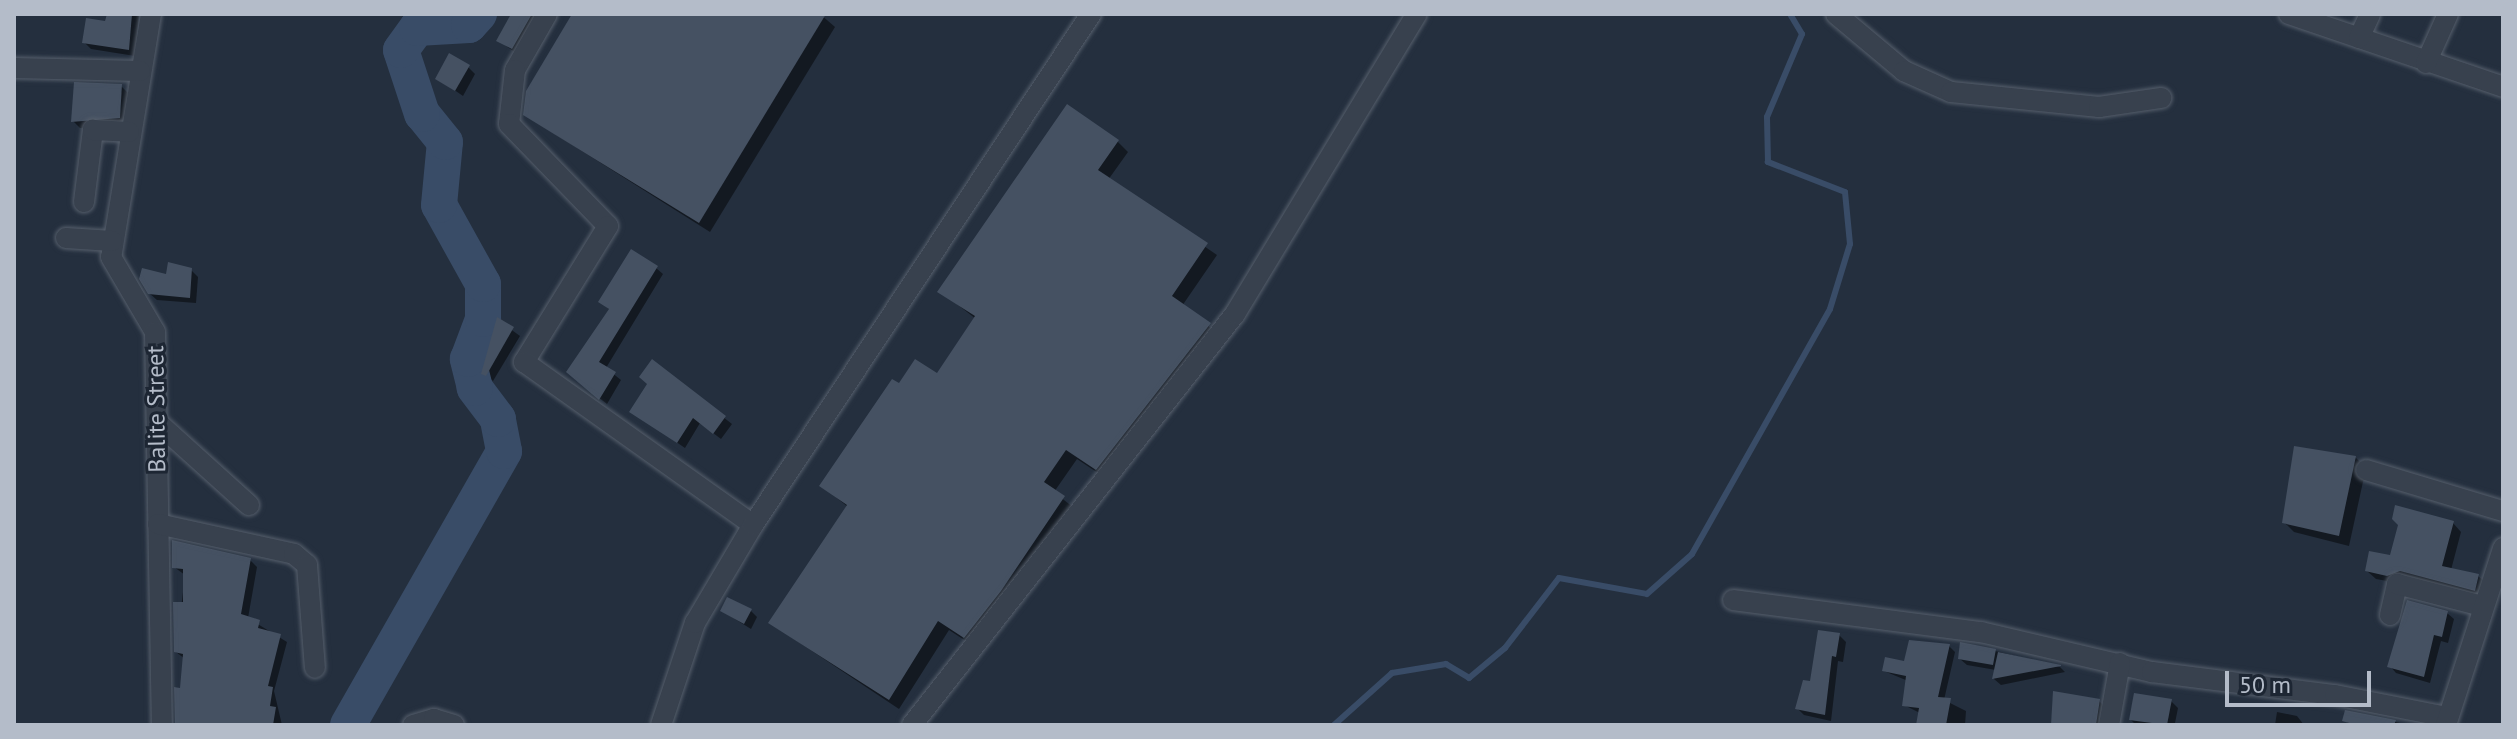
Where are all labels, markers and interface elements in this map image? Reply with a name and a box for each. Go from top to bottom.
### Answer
street label: Balite Street [140,345,172,473]
scale bar [2229,655,2375,705]
text: 50 m [2239,669,2291,700]

